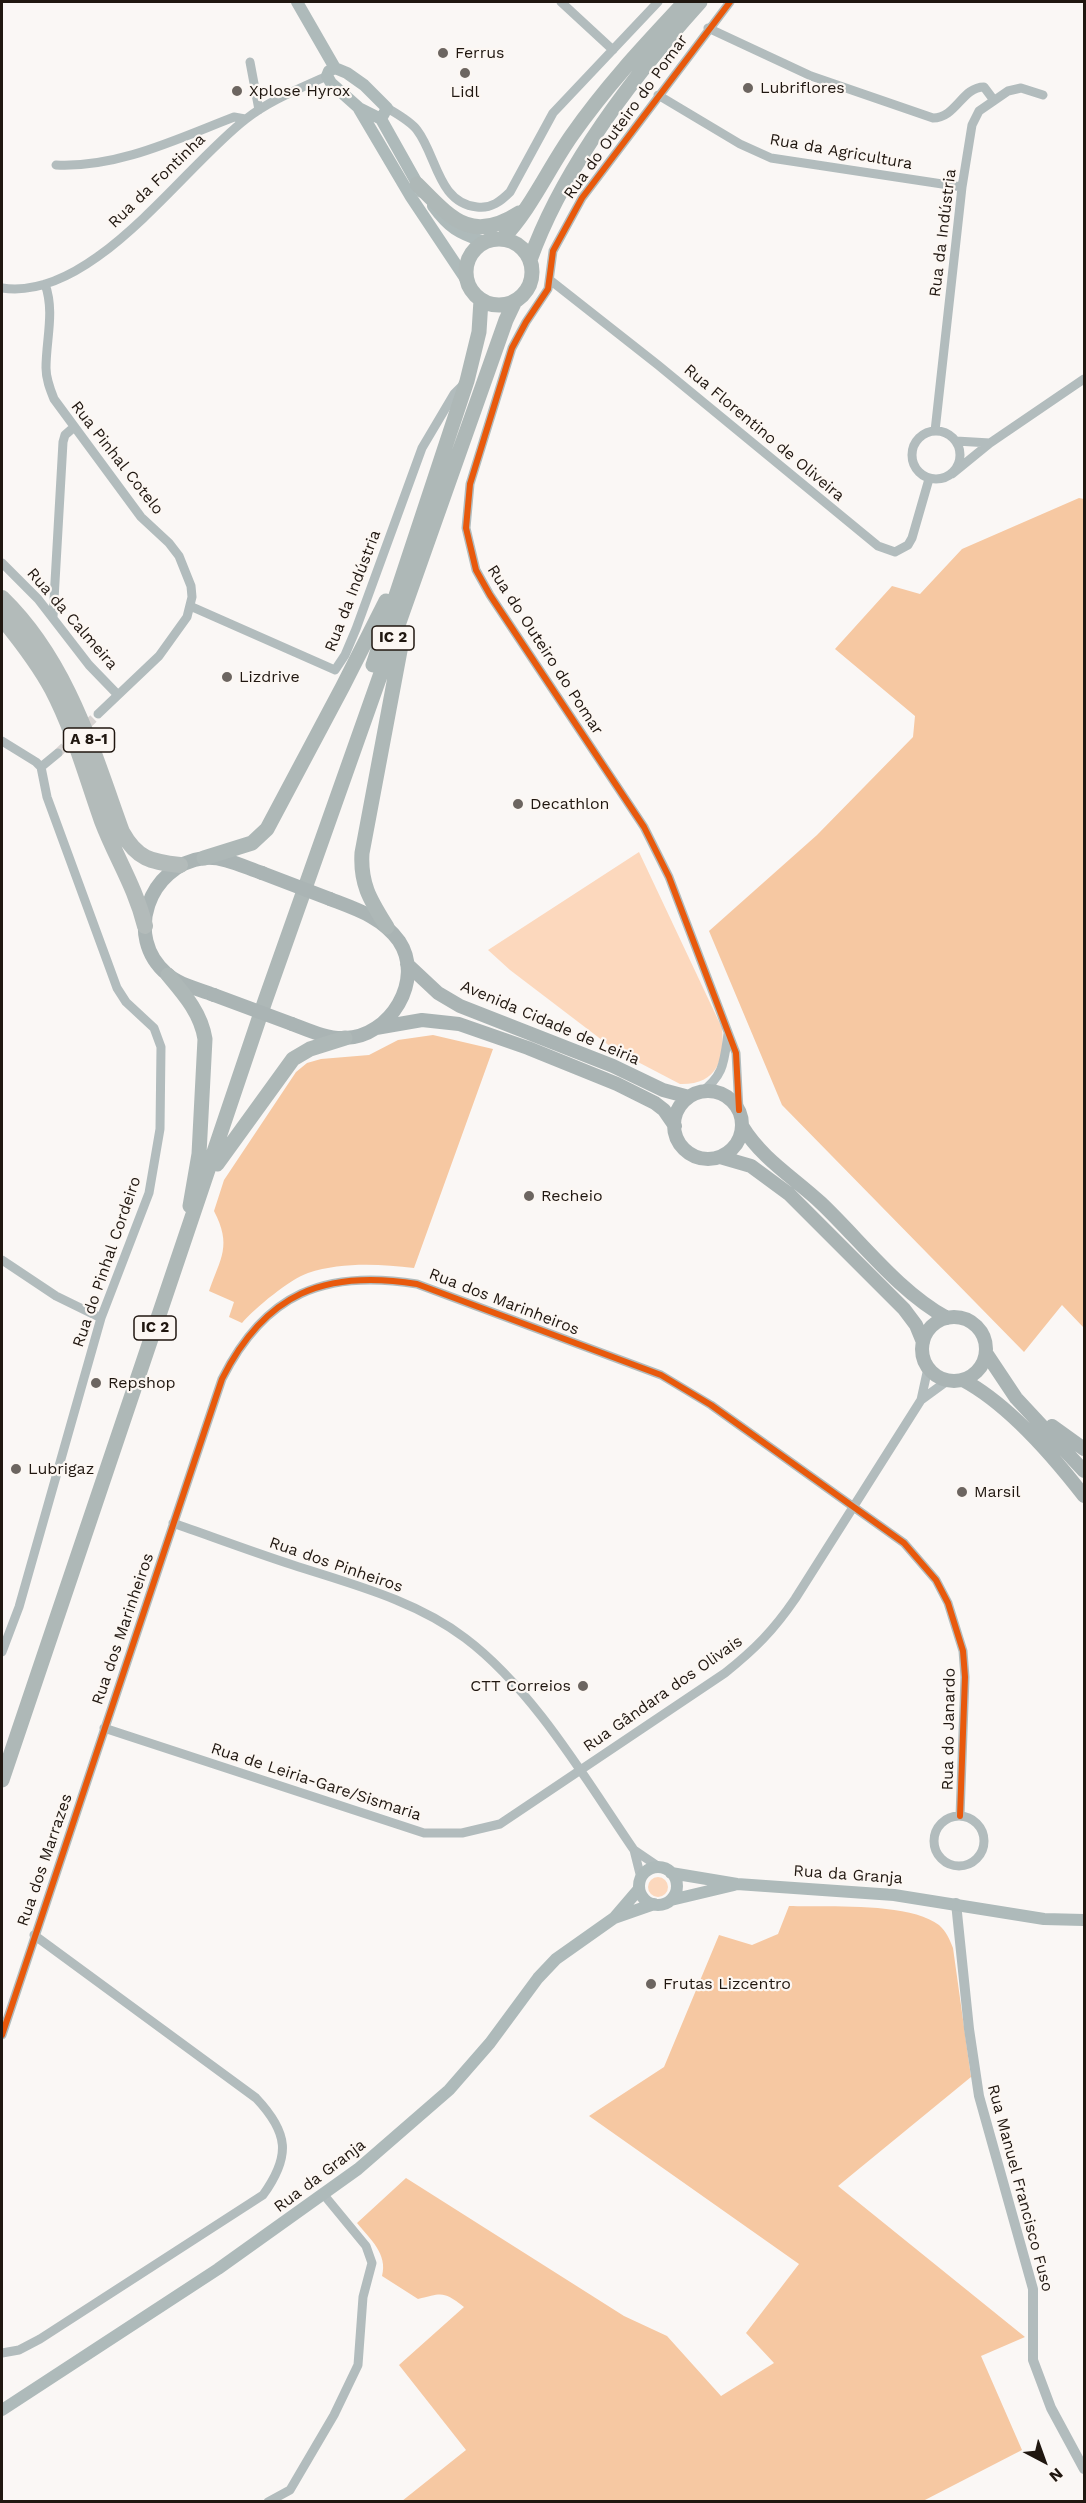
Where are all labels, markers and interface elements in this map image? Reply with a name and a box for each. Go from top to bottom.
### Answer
street label: Rua do Outeiro do Pomar [560,31,692,203]
place label: Ferrus [455,43,504,63]
marker: Ferrus [436,46,450,60]
marker: Lidl [458,66,472,80]
place label: Lubriflores [760,78,845,98]
place label: Xplose Hyrox [249,81,350,101]
marker: Lubriflores [741,81,755,95]
place label: Lidl [451,82,479,102]
marker: Xplose Hyrox [230,84,244,98]
street label: Rua da Fontinha [104,130,210,232]
street label: Rua da Agricultura [768,130,914,174]
street label: Rua da Indústria [926,168,960,298]
street label: Rua Florentino de Oliveira [680,360,848,506]
street label: Rua Pinhal Cotelo [67,397,167,519]
street label: Rua da Indústria [321,527,385,655]
street label: Rua do Outeiro do Pomar [483,562,607,738]
street label: Rua da Calmeira [23,564,121,674]
road number: IC 2 [372,626,414,650]
place label: Lizdrive [239,667,300,687]
marker: Lizdrive [220,670,234,684]
road number: A 8-1 [64,728,115,752]
place label: Decathlon [530,794,609,814]
marker: Decathlon [511,797,525,811]
street label: Avenida Cidade de Leiria [458,977,642,1069]
street label: Rua do Pinhal Cordeiro [69,1174,145,1350]
place label: Recheio [541,1186,603,1206]
marker: Recheio [522,1189,536,1203]
street label: Rua dos Marinheiros [426,1264,582,1340]
road number: IC 2 [134,1316,176,1340]
place label: Repshop [108,1373,176,1393]
marker: Repshop [89,1376,103,1390]
place label: Lubrigaz [28,1459,94,1479]
marker: Lubrigaz [9,1462,23,1476]
place label: Marsil [974,1482,1020,1502]
marker: Marsil [955,1485,969,1499]
street label: Rua dos Pinheiros [267,1533,405,1597]
street label: Rua dos Marinheiros [88,1551,158,1707]
street label: Rua Gândara dos Olivais [580,1632,746,1756]
street label: Rua do Janardo [938,1668,960,1790]
place label: CTT Correios [470,1676,571,1696]
marker: CTT Correios [576,1679,590,1693]
street label: Rua de Leiria-Gare/Sismaria [208,1739,424,1825]
street label: Rua dos Marrazes [13,1791,77,1929]
street label: Rua da Granja [793,1862,903,1888]
place label: Frutas Lizcentro [663,1974,791,1994]
marker: Frutas Lizcentro [644,1977,658,1991]
street label: Rua Manuel Francisco Fuso [983,2082,1057,2294]
street label: Rua da Granja [270,2135,370,2217]
north arrow [1014,2431,1074,2491]
text: N [1045,2464,1067,2486]

